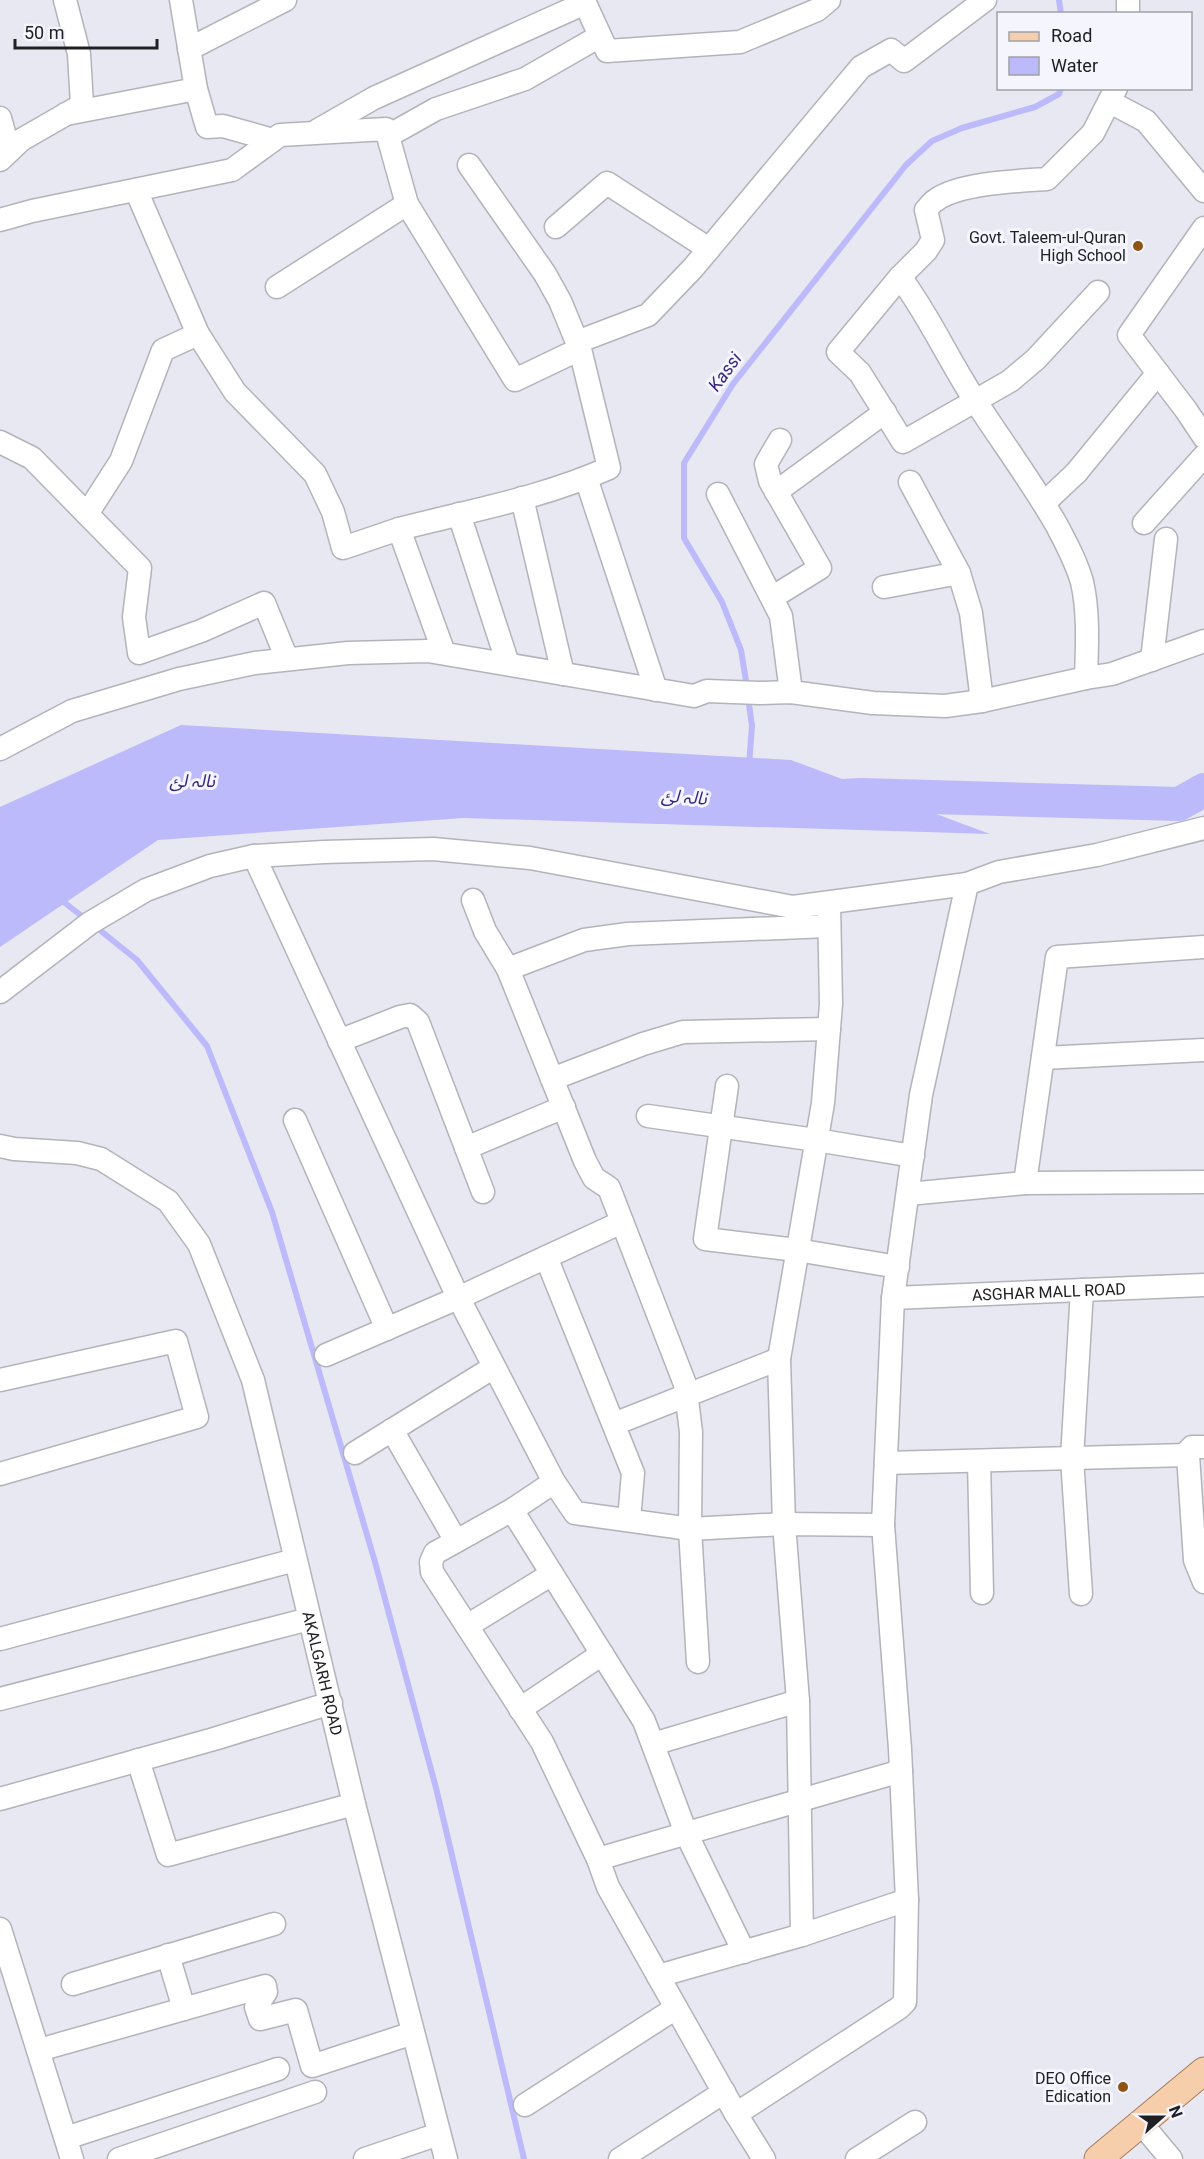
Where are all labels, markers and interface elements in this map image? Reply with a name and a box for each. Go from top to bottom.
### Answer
scale bar [15,12,158,50]
legend [997,12,1192,90]
text: 50 m [24,22,64,43]
text: Road [1051,25,1092,46]
text: Water [1051,55,1098,76]
place label: Govt. Taleem-ul-Quran High School [969,228,1126,265]
marker: Govt. Taleem-ul-Quran High School [1131,239,1145,253]
water label: Kassi [704,348,746,395]
water label: نالہ لئ [169,770,217,792]
water label: نالہ لئ [660,784,710,810]
street label: ASGHAR MALL ROAD [972,1279,1126,1305]
street label: AKALGARH ROAD [298,1609,346,1737]
place label: DEO Office Edication [1035,2069,1111,2106]
marker: DEO Office Edication [1116,2080,1130,2094]
north arrow [1132,2087,1192,2147]
text: N [1165,2103,1186,2120]

